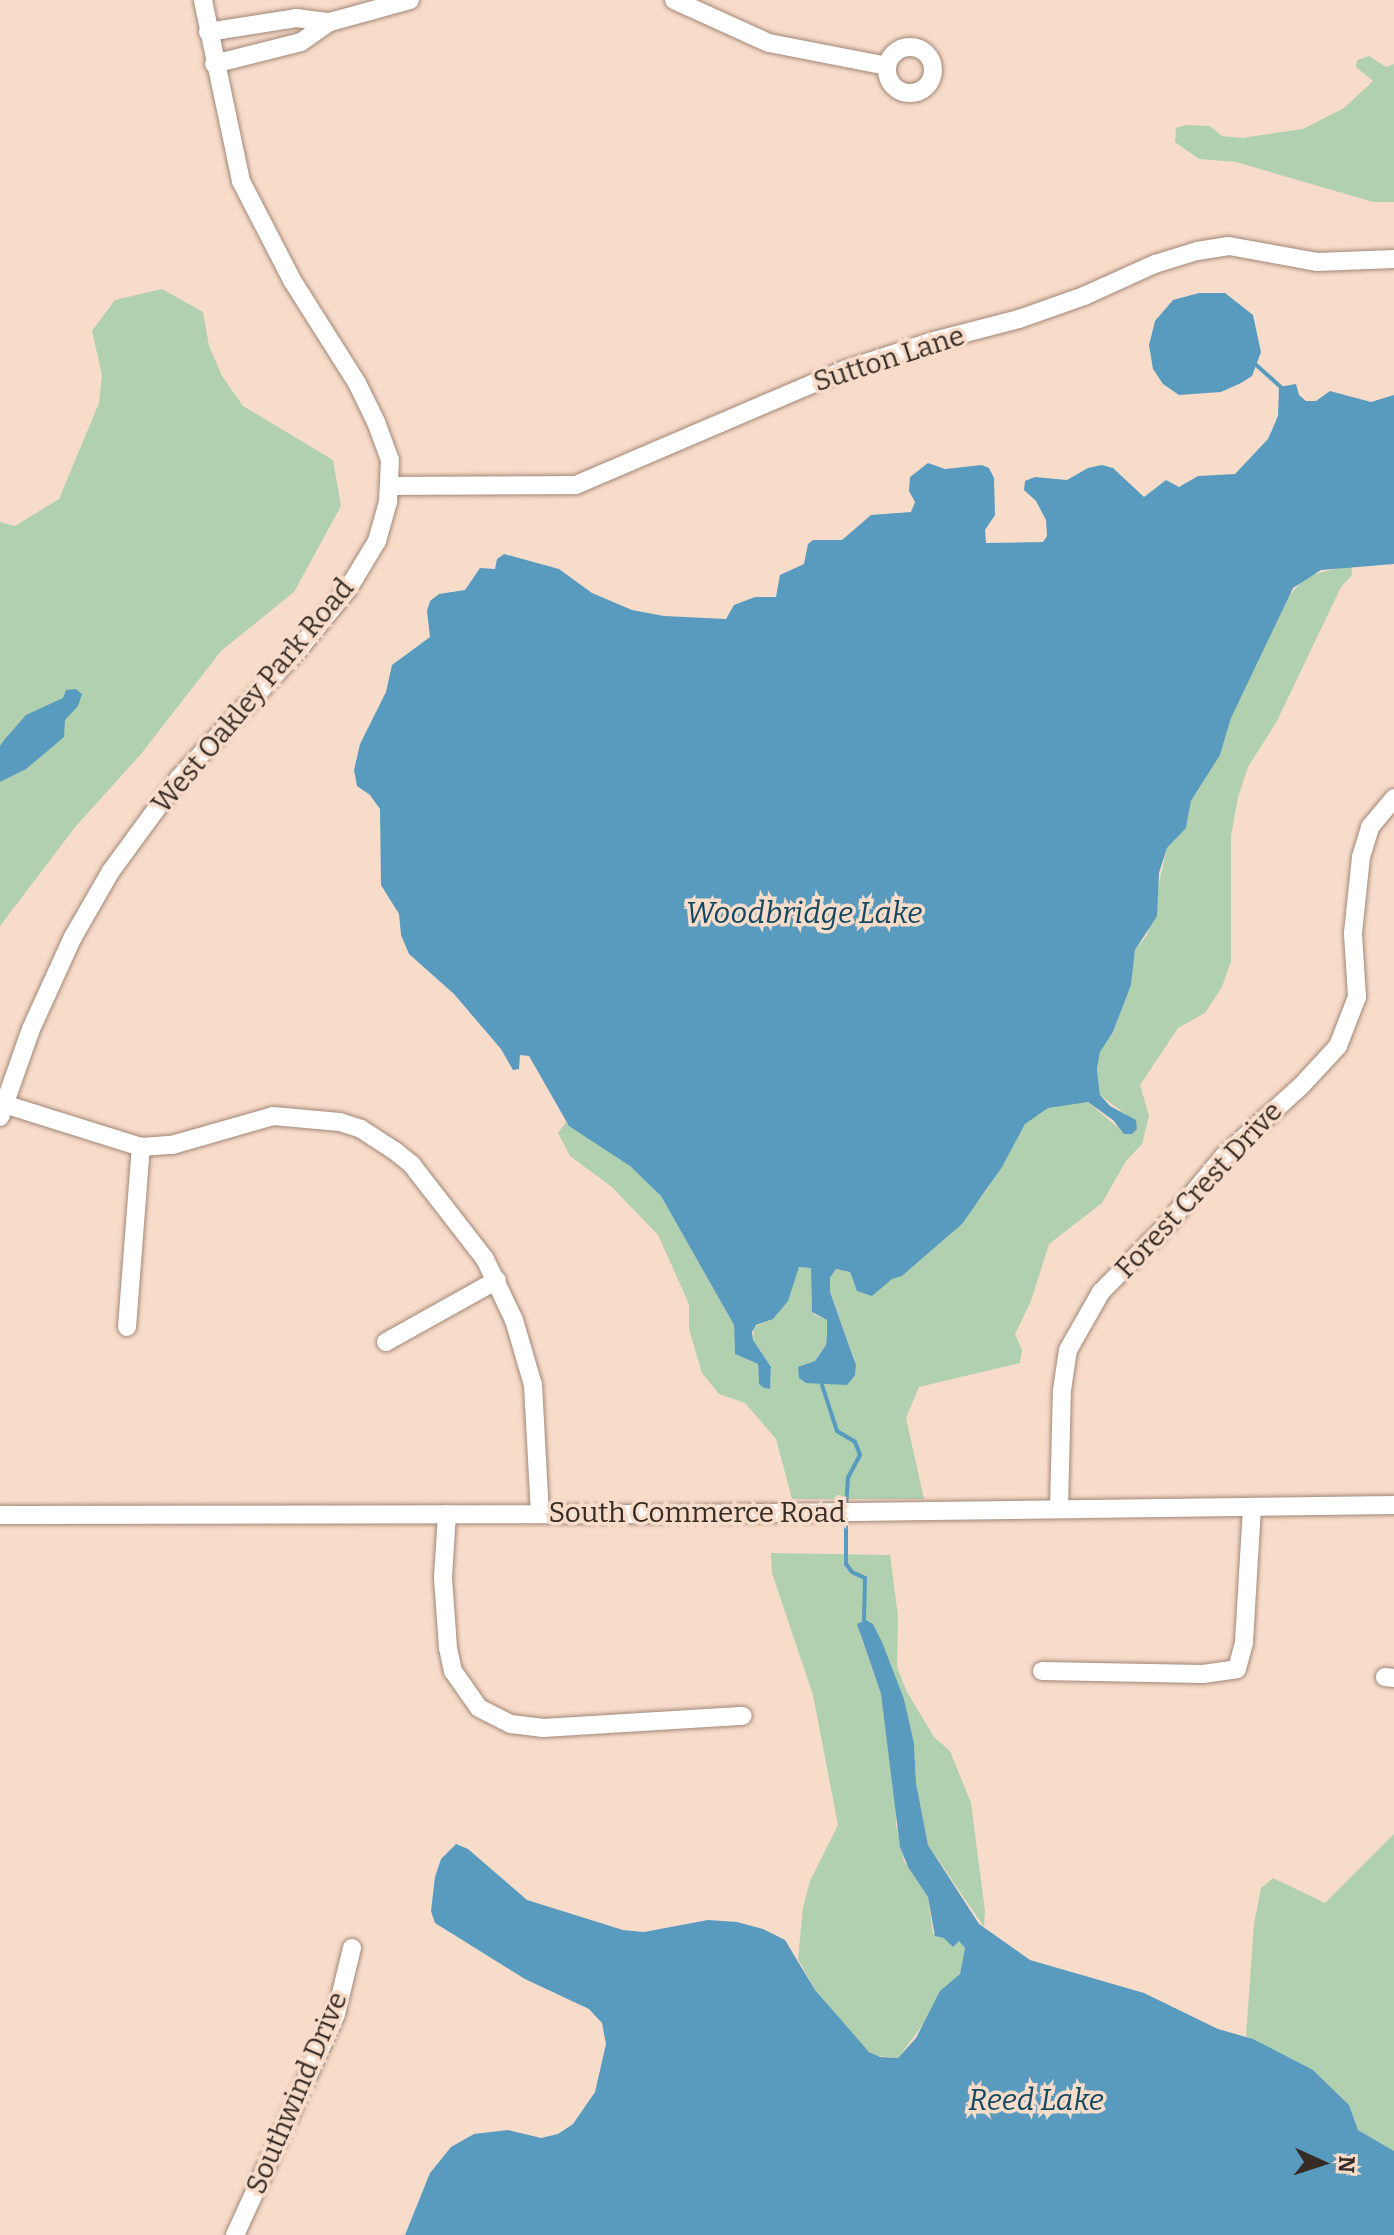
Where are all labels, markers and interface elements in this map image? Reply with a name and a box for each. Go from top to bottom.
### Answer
street label: Sutton Lane [809,319,969,399]
street label: West Oakley Park Road [145,572,361,820]
water label: Woodbridge Lake [686,895,922,931]
street label: Forest Crest Drive [1109,1095,1289,1285]
street label: South Commerce Road [548,1496,846,1530]
street label: Southwind Drive [239,1987,355,2199]
water label: Reed Lake [968,2082,1104,2118]
north arrow [1282,2123,1362,2203]
text: N [1333,2155,1360,2173]

